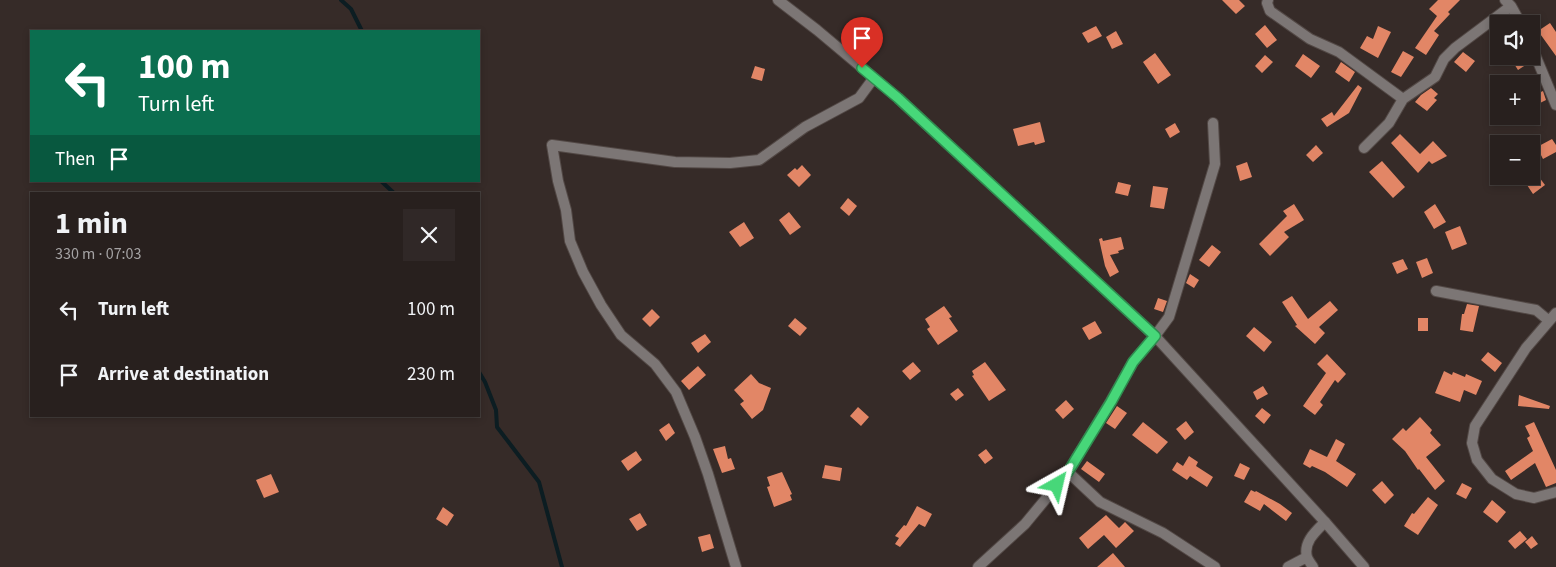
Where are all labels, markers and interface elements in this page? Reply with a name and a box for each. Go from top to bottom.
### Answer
map controls [1490,15,1540,185]
button: sound [1490,15,1540,65]
pin [841,17,883,68]
icon: arrive [848,24,876,52]
text: 100 m [138,42,230,92]
icon: left [55,50,120,115]
button: + [1490,75,1540,125]
text: Turn left [138,88,214,120]
button: − [1490,135,1540,185]
icon: arrive [105,145,133,173]
text: Then [55,146,95,173]
text: 1 min [55,202,128,245]
button: close [403,209,455,261]
text: 330 m · 07:03 [55,243,142,265]
icon: left [55,296,83,324]
text: Turn left [98,296,169,323]
text: 100 m [407,296,455,323]
icon: arrive [55,361,83,389]
text: Arrive at destination [98,361,269,388]
text: 230 m [407,361,455,388]
position arrow [1030,458,1082,510]

